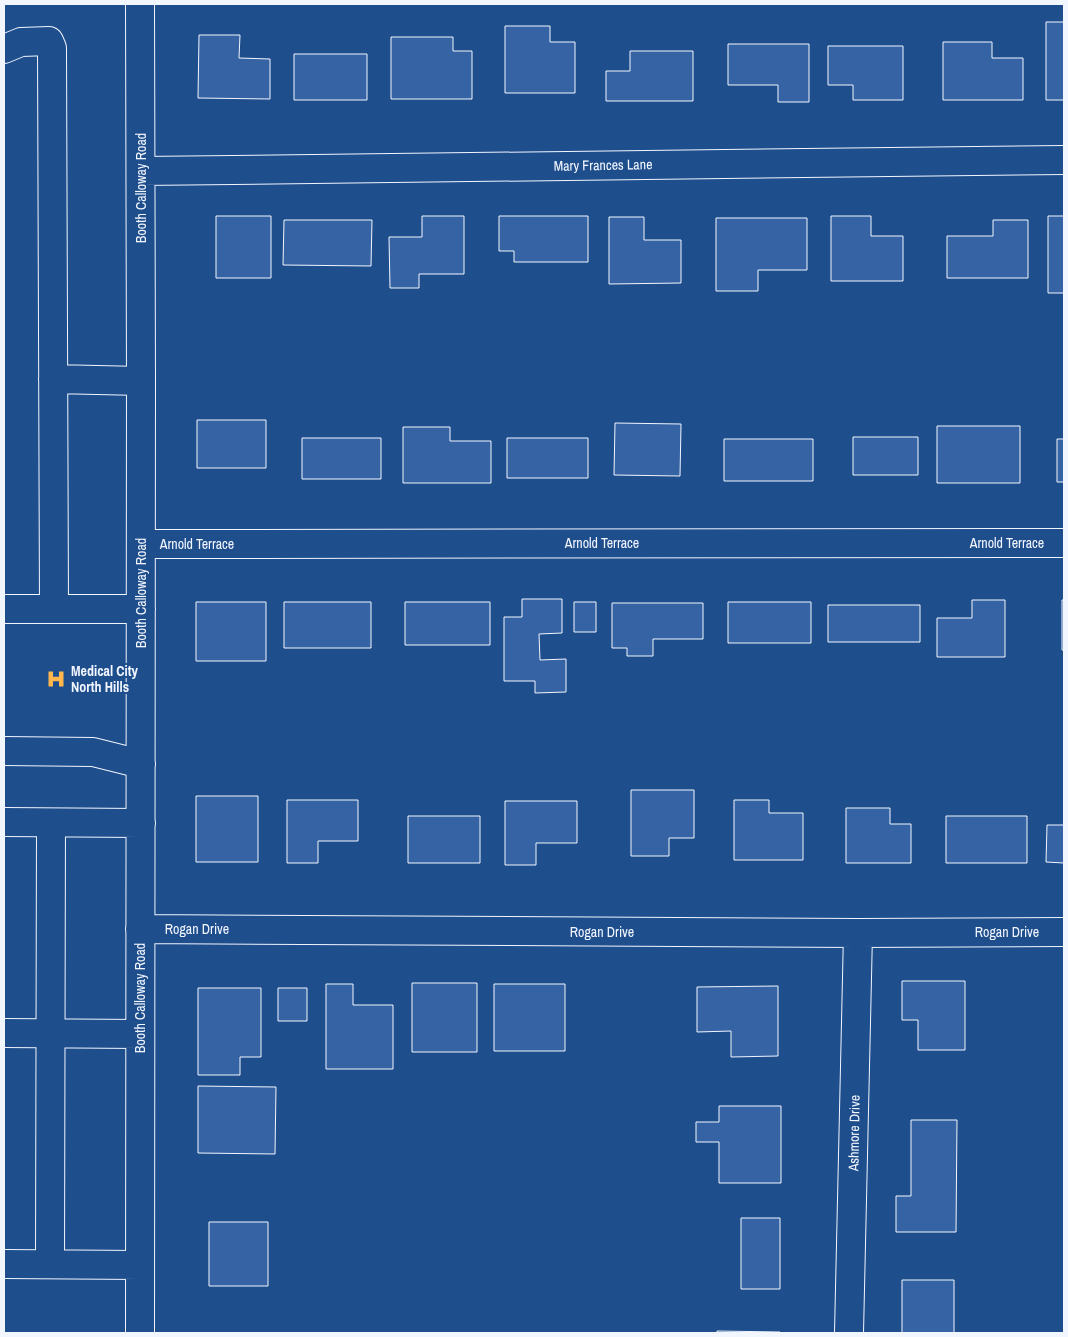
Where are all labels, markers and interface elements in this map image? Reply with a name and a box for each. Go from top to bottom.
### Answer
street label: Booth Calloway Road [132,133,150,243]
street label: Mary Frances Lane [553,155,653,175]
street label: Arnold Terrace [564,534,639,552]
street label: Arnold Terrace [969,534,1044,552]
street label: Arnold Terrace [159,535,234,553]
street label: Booth Calloway Road [132,538,150,648]
place label: Medical City North Hills [71,662,139,696]
hospital icon: Medical City North Hills [45,668,67,690]
street label: Rogan Drive [165,920,229,938]
street label: Rogan Drive [570,923,634,941]
street label: Rogan Drive [975,923,1039,941]
street label: Booth Calloway Road [131,943,149,1053]
street label: Ashmore Drive [844,1095,864,1172]

